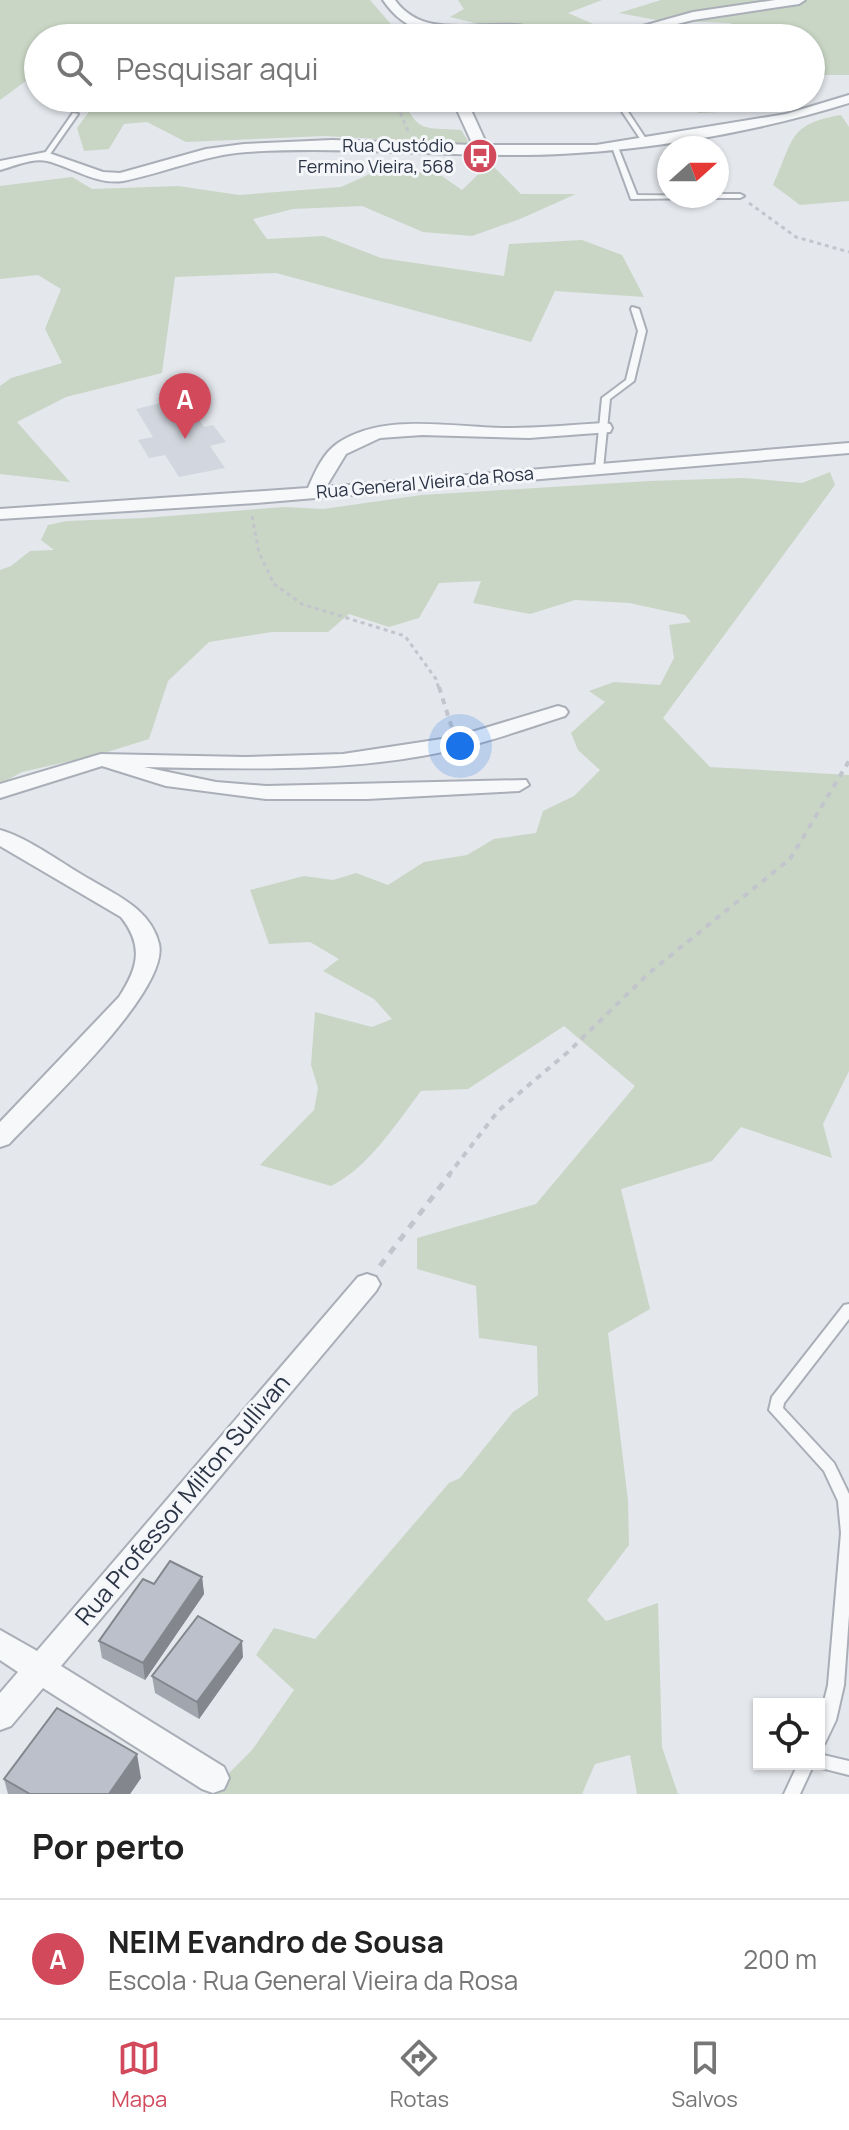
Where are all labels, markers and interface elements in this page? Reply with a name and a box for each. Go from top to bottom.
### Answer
search box [24,24,825,112]
icon: search [52,46,96,90]
text: Pesquisar aqui [116,48,318,89]
place label: Rua Custódio Fermino Vieira, 568 [298,133,454,178]
north arrow [657,136,729,208]
bus stop icon: Rua Custódio Fermino Vieira, 568 [461,137,499,175]
pin: A [159,373,211,439]
street label: Rua General Vieira da Rosa [315,461,535,503]
your location [440,726,480,766]
street label: Rua Professor Milton Sullivan [67,1367,297,1632]
map controls [753,1698,825,1770]
button: locate [753,1698,825,1770]
text: Por perto [32,1823,185,1869]
text: NEIM Evandro de Sousa [108,1921,444,1962]
text: A [49,1941,67,1977]
text: 200 m [743,1941,817,1977]
text: Escola · Rua General Vieira da Rosa [108,1962,518,1998]
tab: Mapa [111,2036,167,2114]
tab: Rotas [390,2036,449,2114]
tab: Salvos [672,2036,738,2114]

